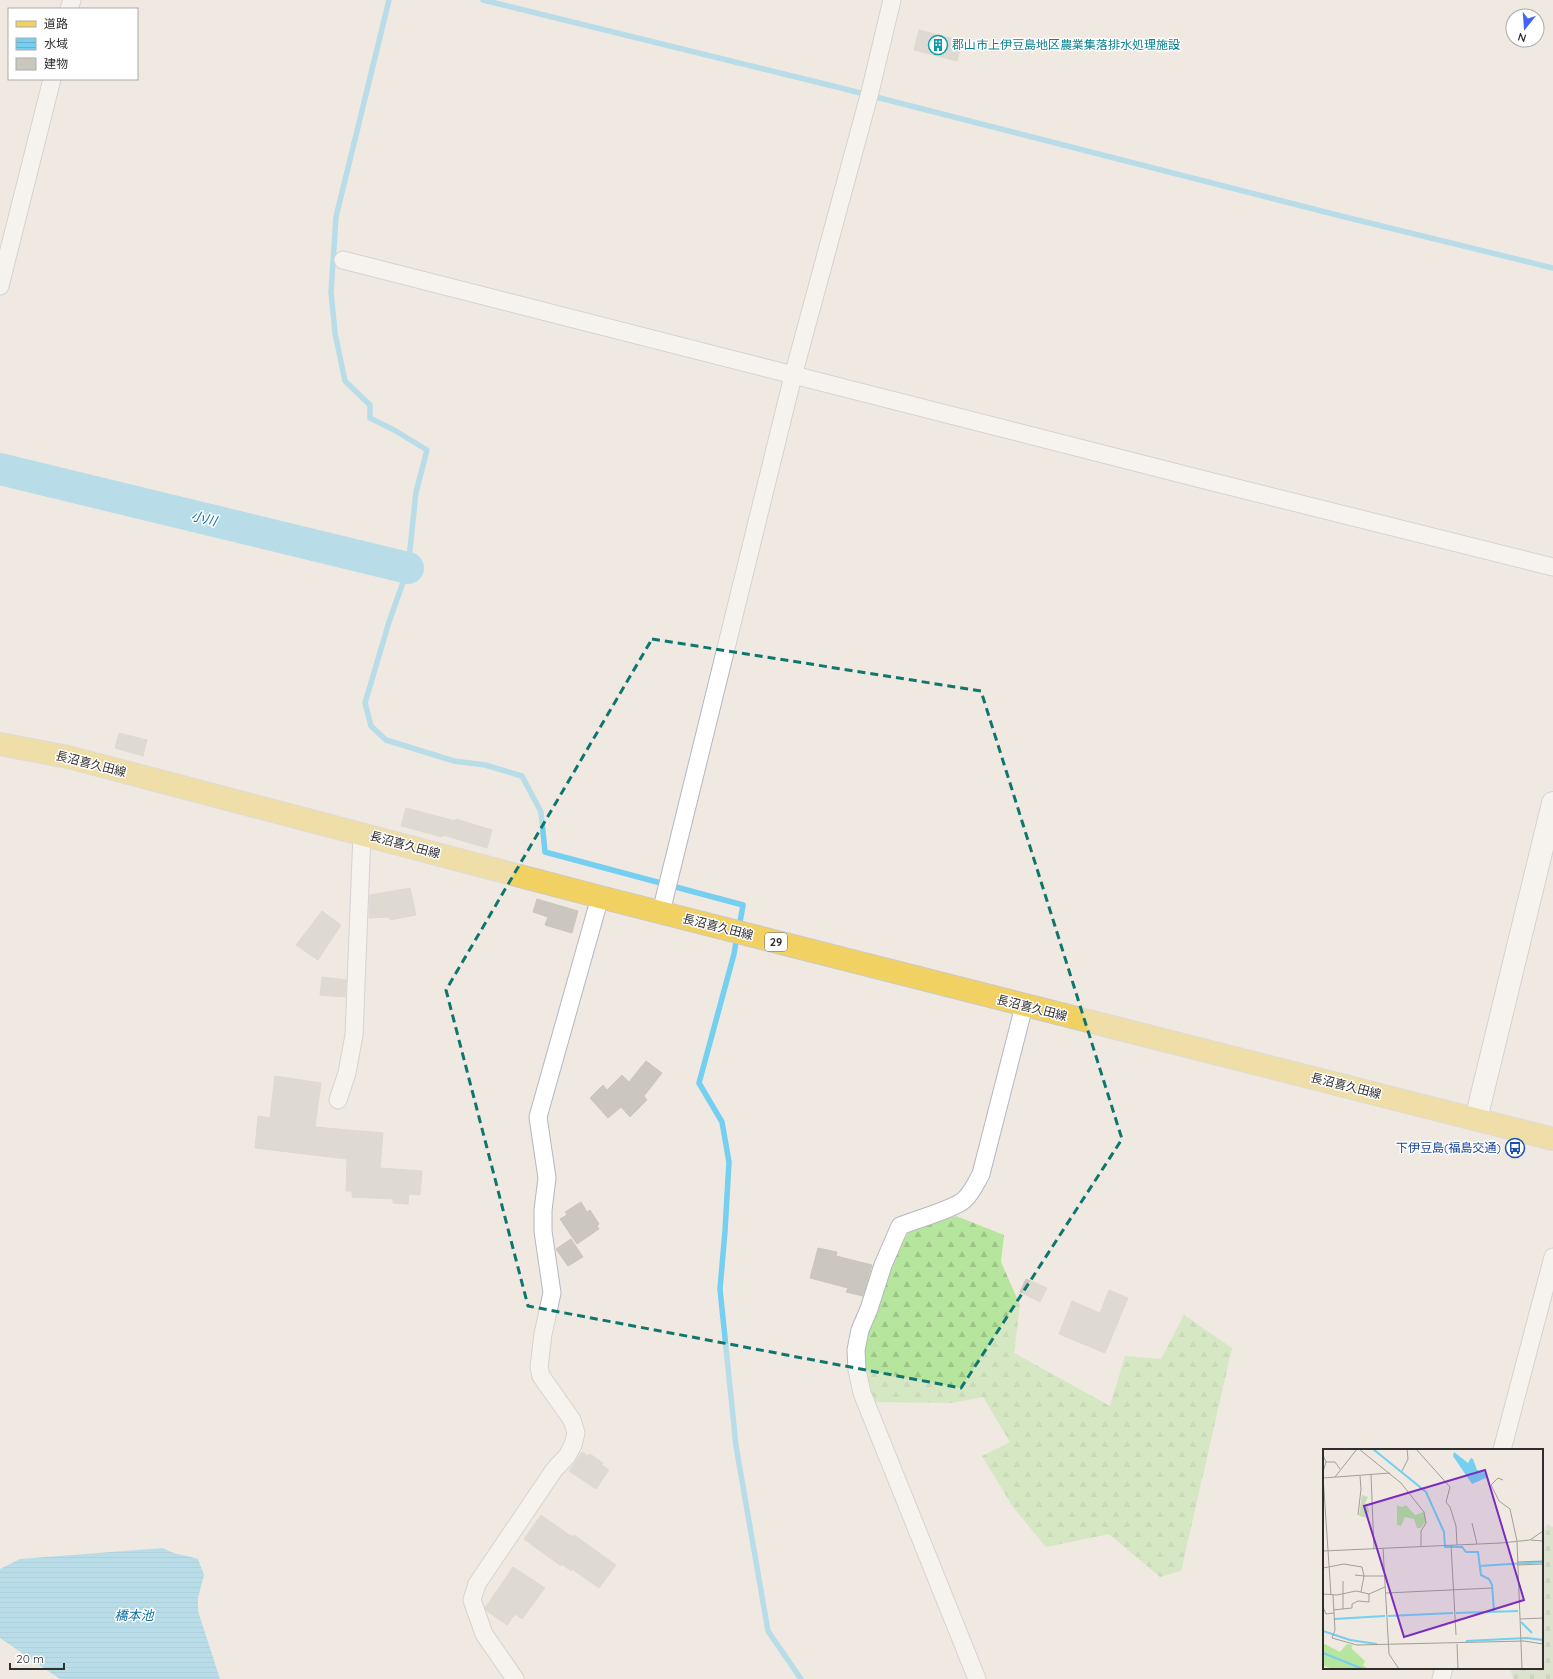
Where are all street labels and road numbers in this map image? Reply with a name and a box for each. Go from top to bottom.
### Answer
street label: 長沼喜久田線 [54,748,128,780]
street label: 長沼喜久田線 [368,828,442,861]
street label: 長沼喜久田線 [681,911,755,943]
road number: 29 [765,933,787,951]
street label: 長沼喜久田線 [995,992,1069,1024]
street label: 長沼喜久田線 [1309,1070,1383,1102]

